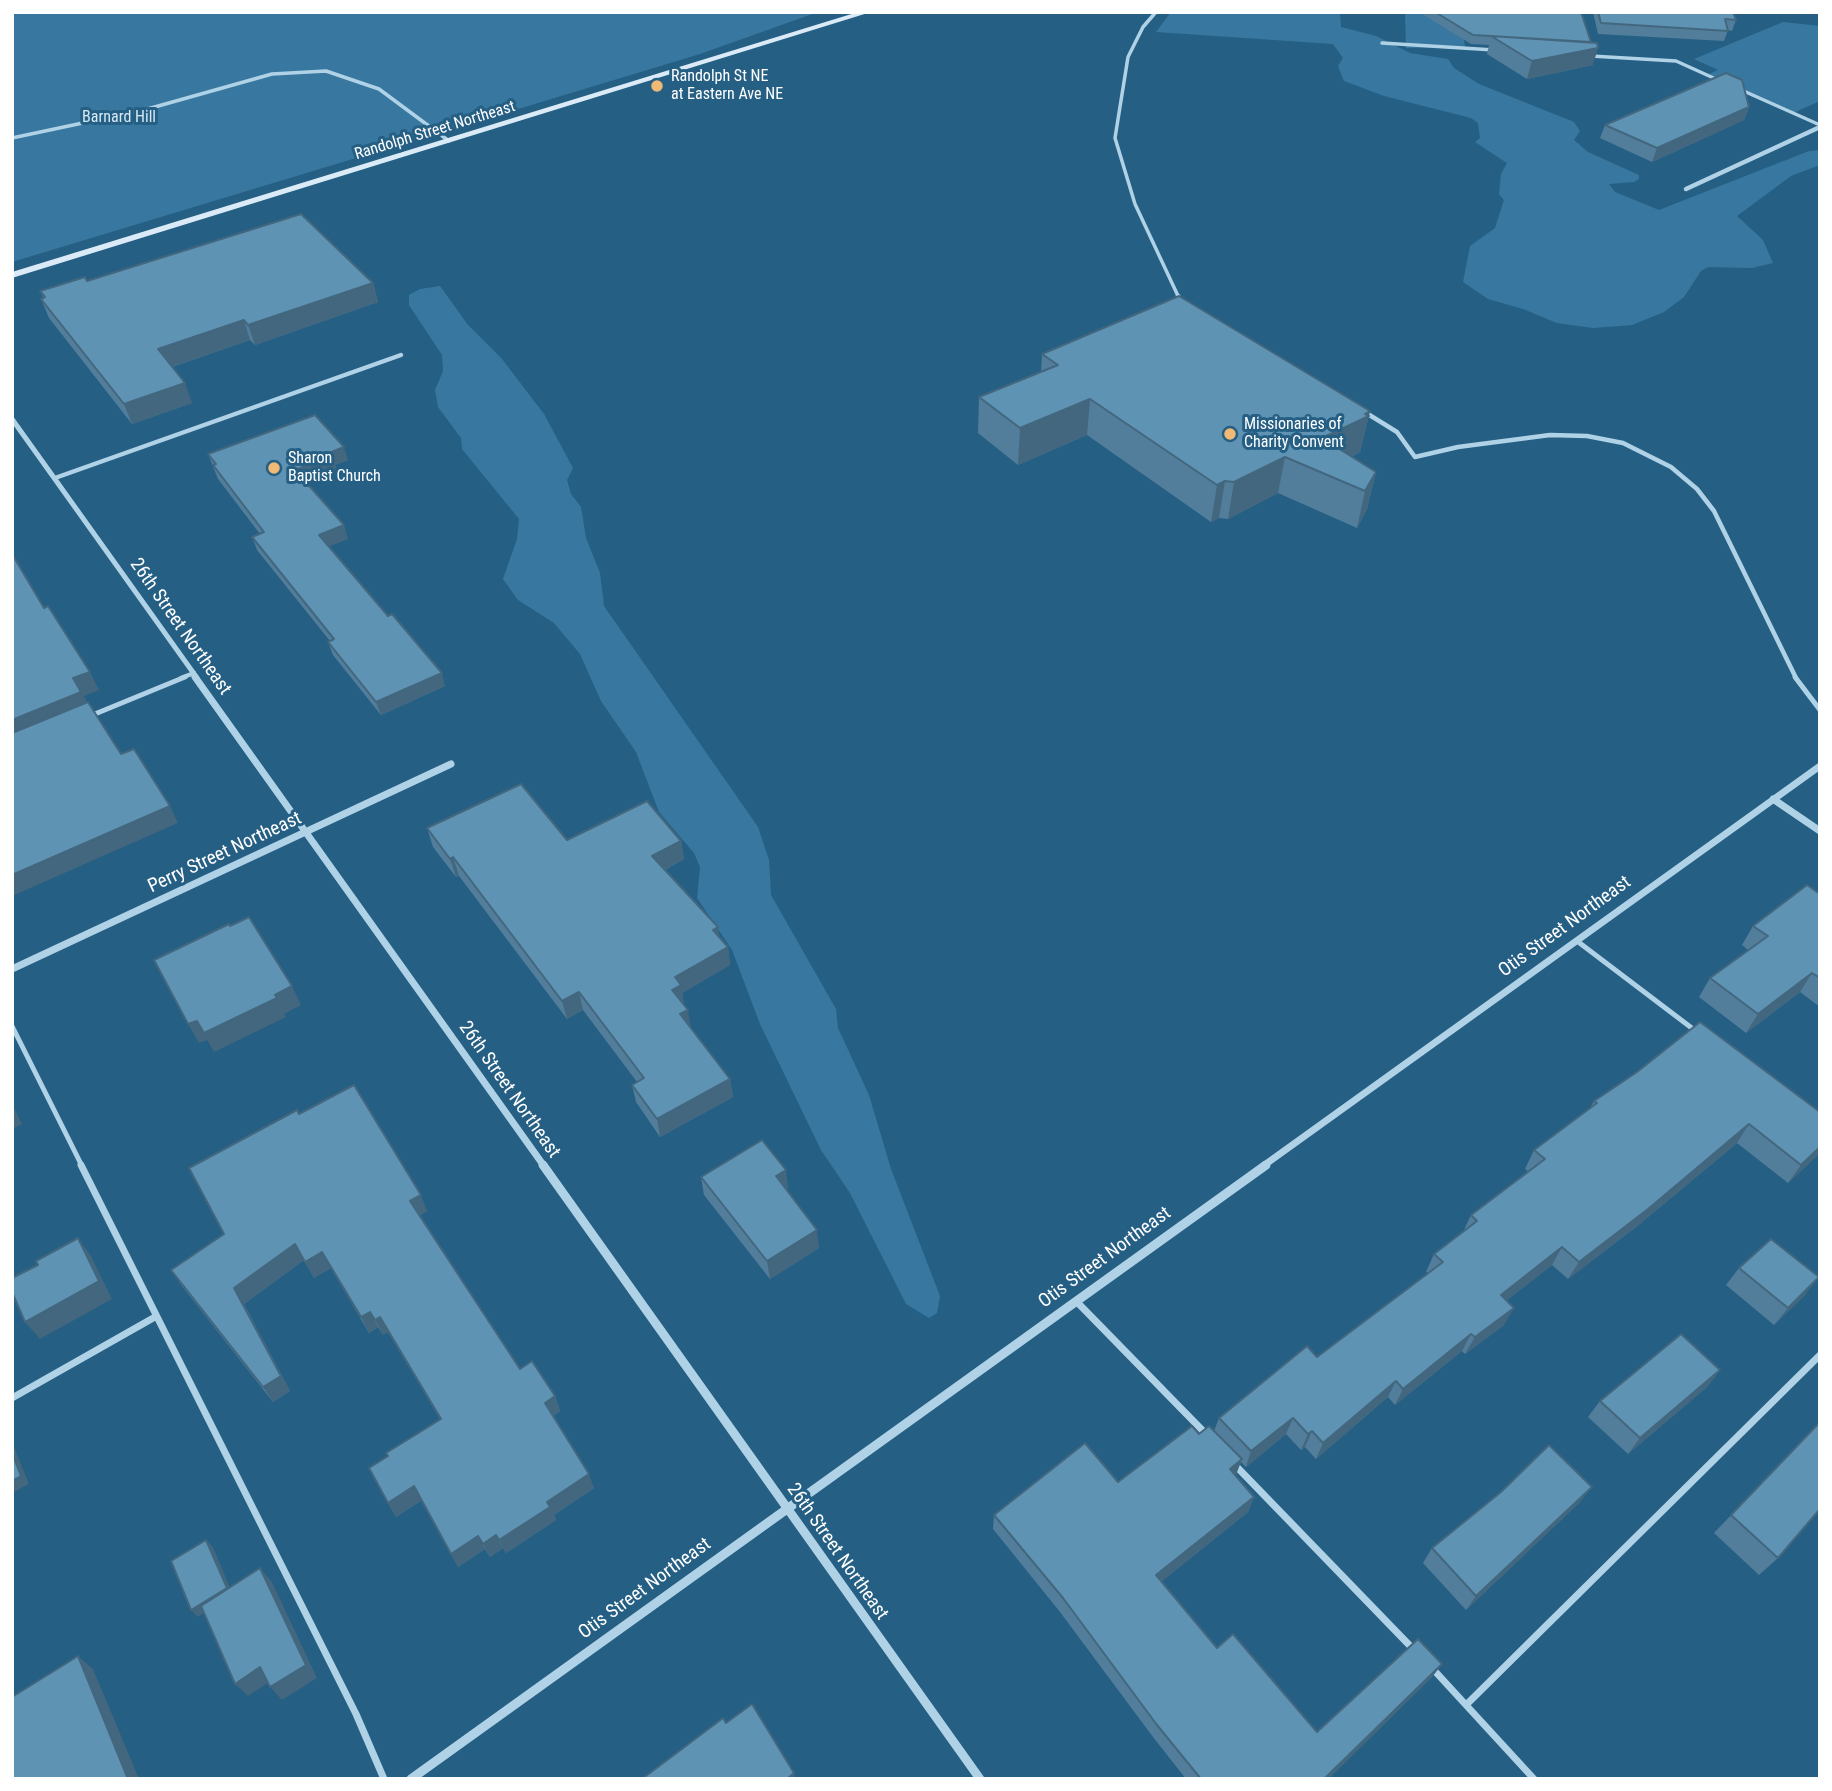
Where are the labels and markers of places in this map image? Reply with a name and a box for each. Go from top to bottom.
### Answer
place label: Randolph St NE at Eastern Ave NE [671,67,783,105]
marker: Randolph St NE at Eastern Ave NE [649,78,665,94]
place label: Missionaries of Charity Convent [1244,415,1344,453]
marker: Missionaries of Charity Convent [1222,426,1238,442]
place label: Sharon Baptist Church [288,449,381,487]
marker: Sharon Baptist Church [266,460,282,476]

